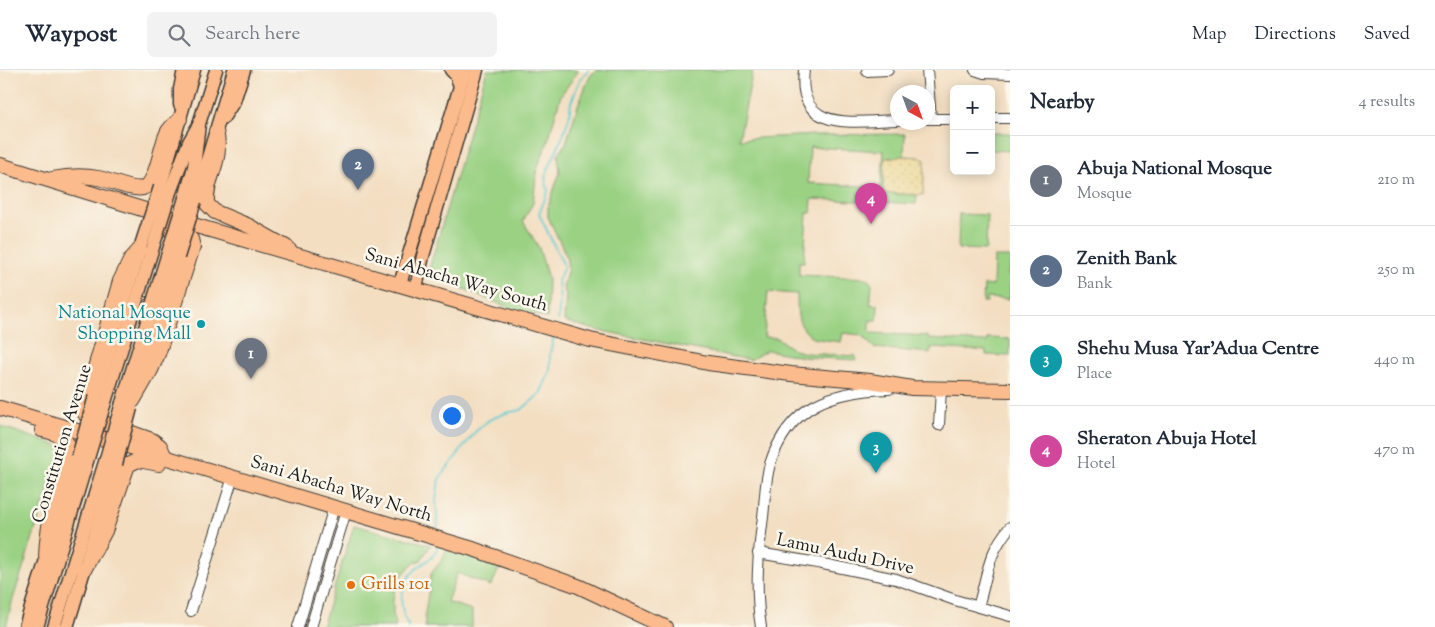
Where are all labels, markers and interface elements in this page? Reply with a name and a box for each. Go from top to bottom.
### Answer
search box [147,12,497,57]
text: Waypost [25,18,117,52]
icon: search [165,21,193,49]
text: Search here [205,21,300,48]
text: Map [1192,22,1227,48]
text: Directions [1255,22,1336,48]
text: Saved [1364,22,1410,48]
north arrow [890,85,935,130]
map controls [950,85,995,175]
button: + [950,85,995,130]
text: Nearby [1030,88,1095,118]
text: 4 results [1359,91,1415,114]
button: − [950,130,995,175]
pin: 2 [342,149,374,190]
text: Abuja National Mosque [1077,156,1272,183]
text: 1 [1043,169,1049,192]
text: 210 m [1377,169,1415,192]
pin: 4 [855,183,887,224]
text: Mosque [1077,183,1132,206]
street label: Sani Abacha Way South [362,242,551,320]
text: Zenith Bank [1077,246,1177,273]
text: 2 [1042,259,1050,282]
text: 250 m [1377,259,1415,282]
text: Bank [1077,273,1113,296]
place label: National Mosque Shopping Mall [58,301,191,348]
marker: National Mosque Shopping Mall [195,318,207,330]
text: Shehu Musa Yar’Adua Centre [1077,336,1319,363]
pin: 1 [235,338,267,379]
text: 3 [1043,349,1049,372]
text: 440 m [1374,349,1415,372]
street label: Constitution Avenue [26,361,100,527]
text: Place [1077,363,1112,386]
your location [439,403,465,429]
text: Sheraton Abuja Hotel [1077,426,1257,453]
pin: 3 [860,432,892,473]
text: 4 [1042,439,1050,462]
text: 470 m [1374,439,1415,462]
street label: Sani Abacha Way North [247,450,436,530]
text: Hotel [1077,453,1116,476]
street label: Lamu Audu Drive [774,528,916,582]
place label: Grills 101 [361,572,430,598]
marker: Grills 101 [345,579,357,591]

